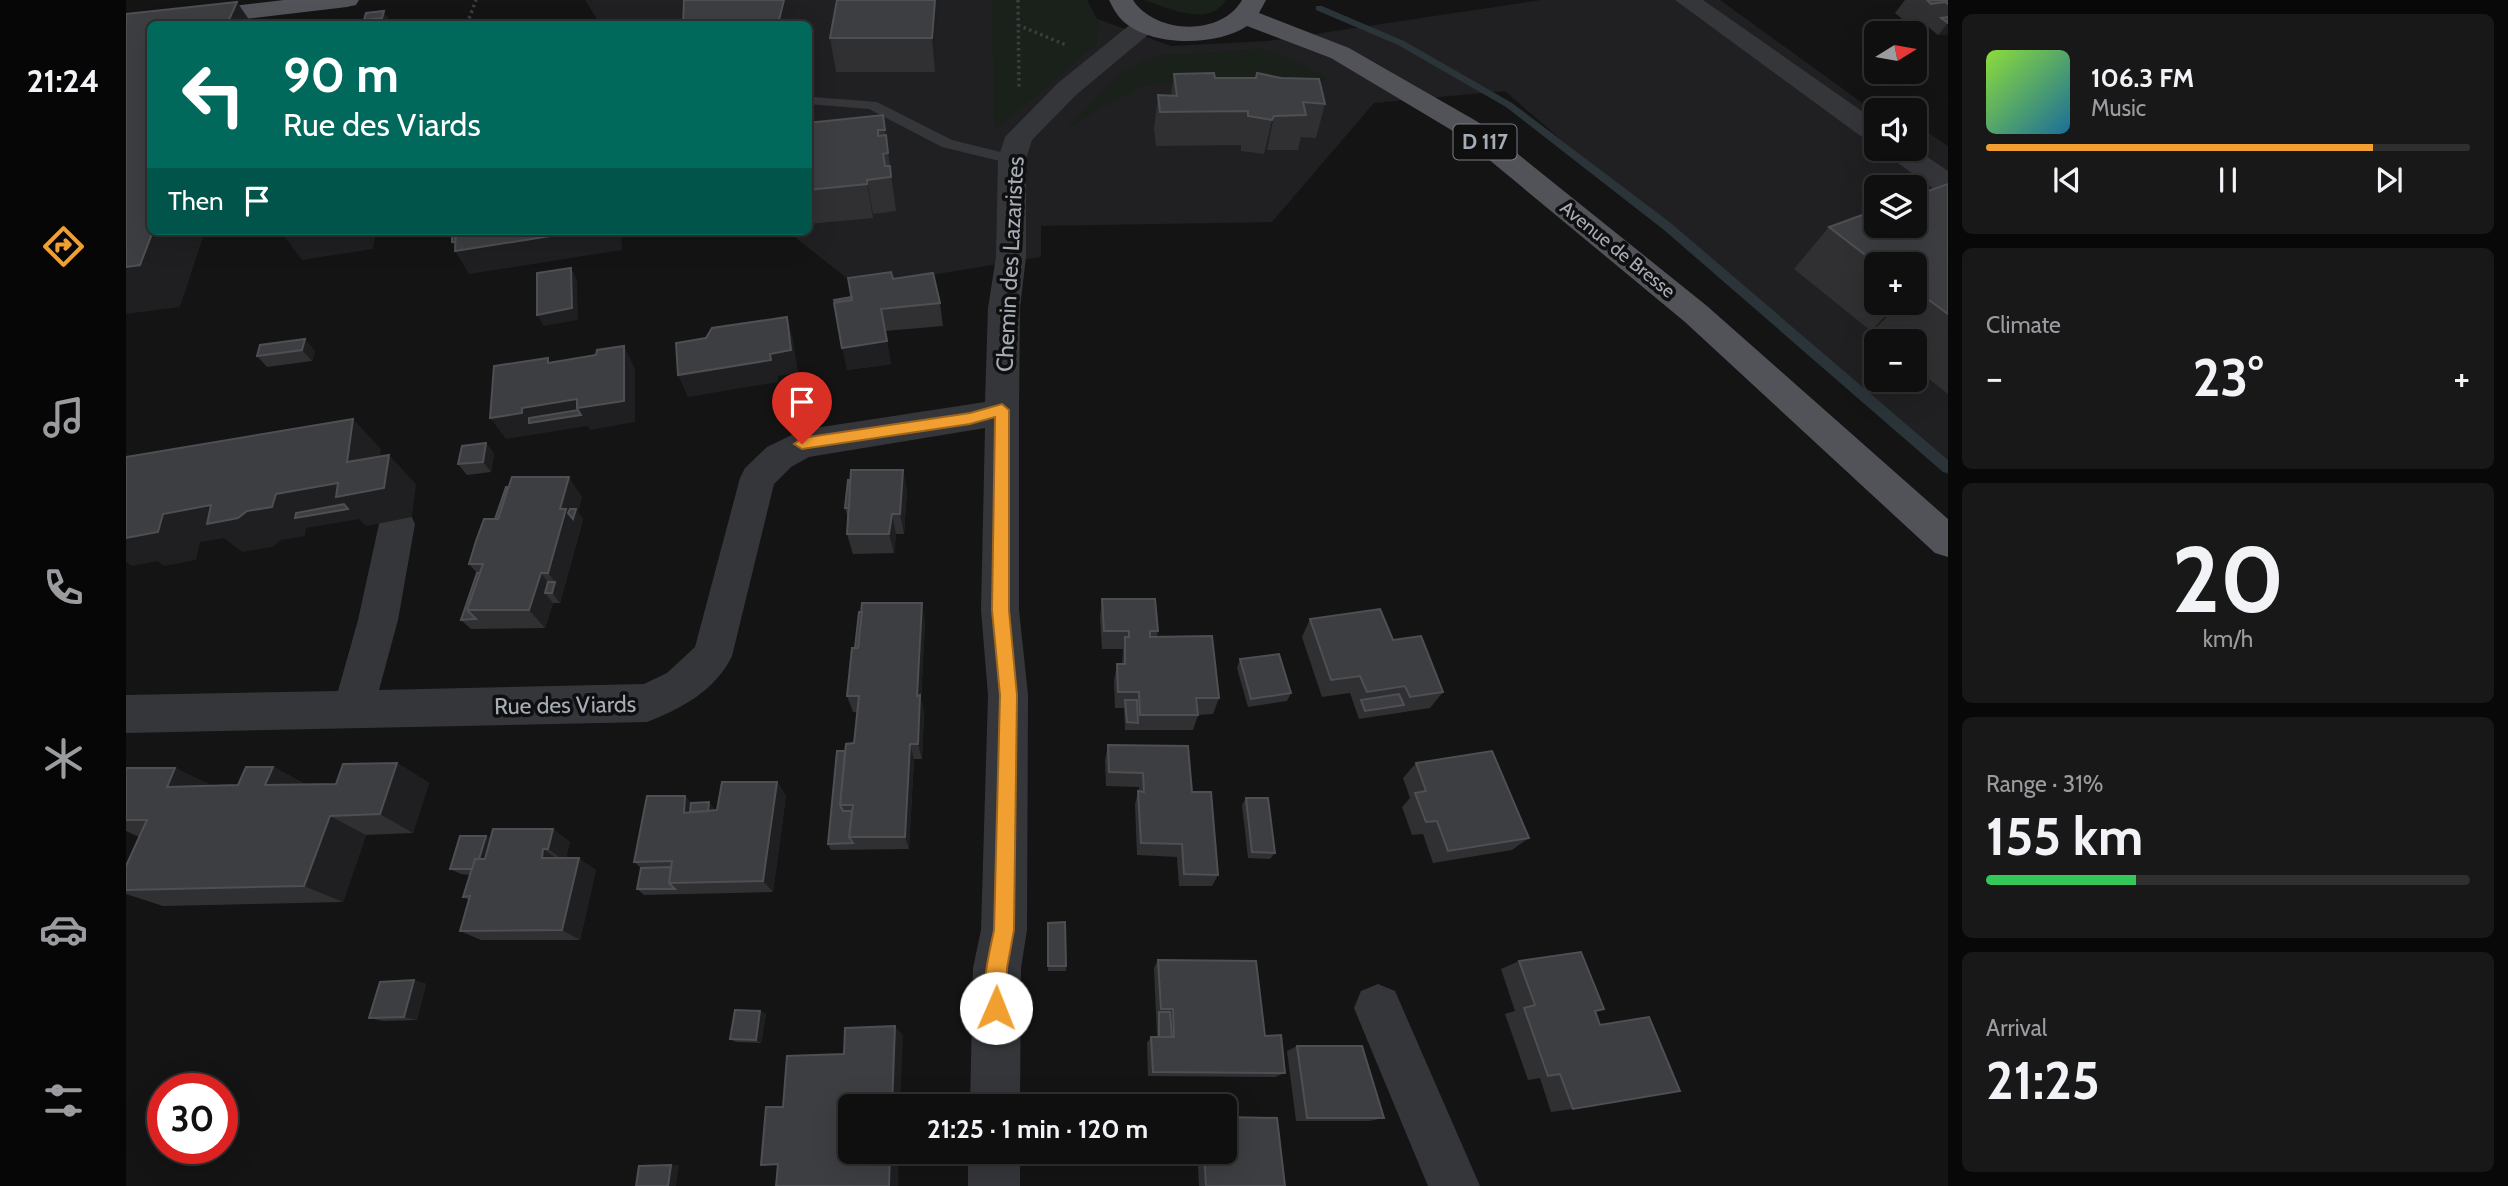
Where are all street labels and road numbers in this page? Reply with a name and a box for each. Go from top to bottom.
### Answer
road number: D 117 [1454,124,1516,160]
street label: Chemin des Lazaristes [990,156,1030,372]
street label: Avenue de Bresse [1556,196,1680,303]
street label: Rue des Viards [494,690,636,720]

